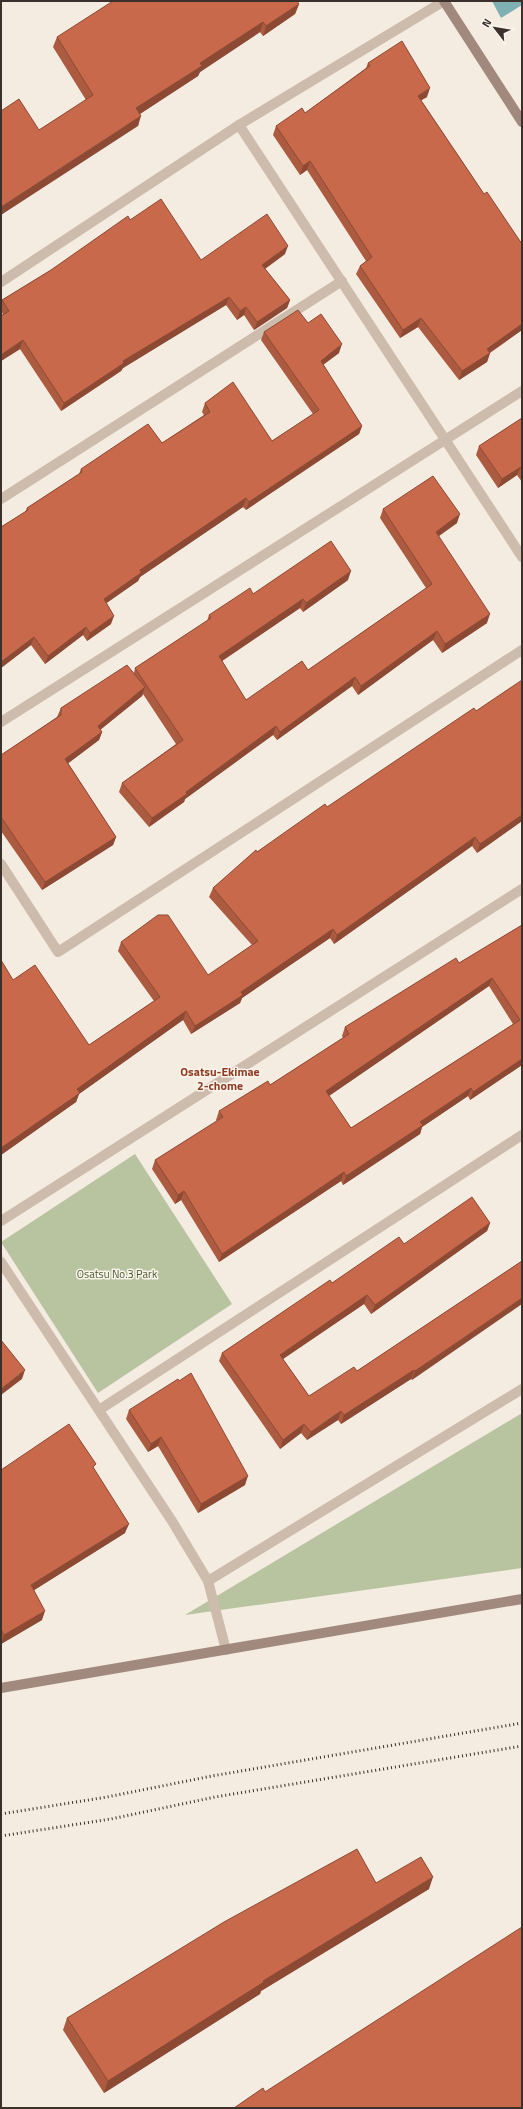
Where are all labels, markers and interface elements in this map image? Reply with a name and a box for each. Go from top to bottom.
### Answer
north arrow [475,8,515,48]
text: N [478,15,495,30]
district label: Osatsu-Ekimae 2-chome [180,1062,260,1095]
park label: Osatsu No.3 Park [77,1266,158,1282]

